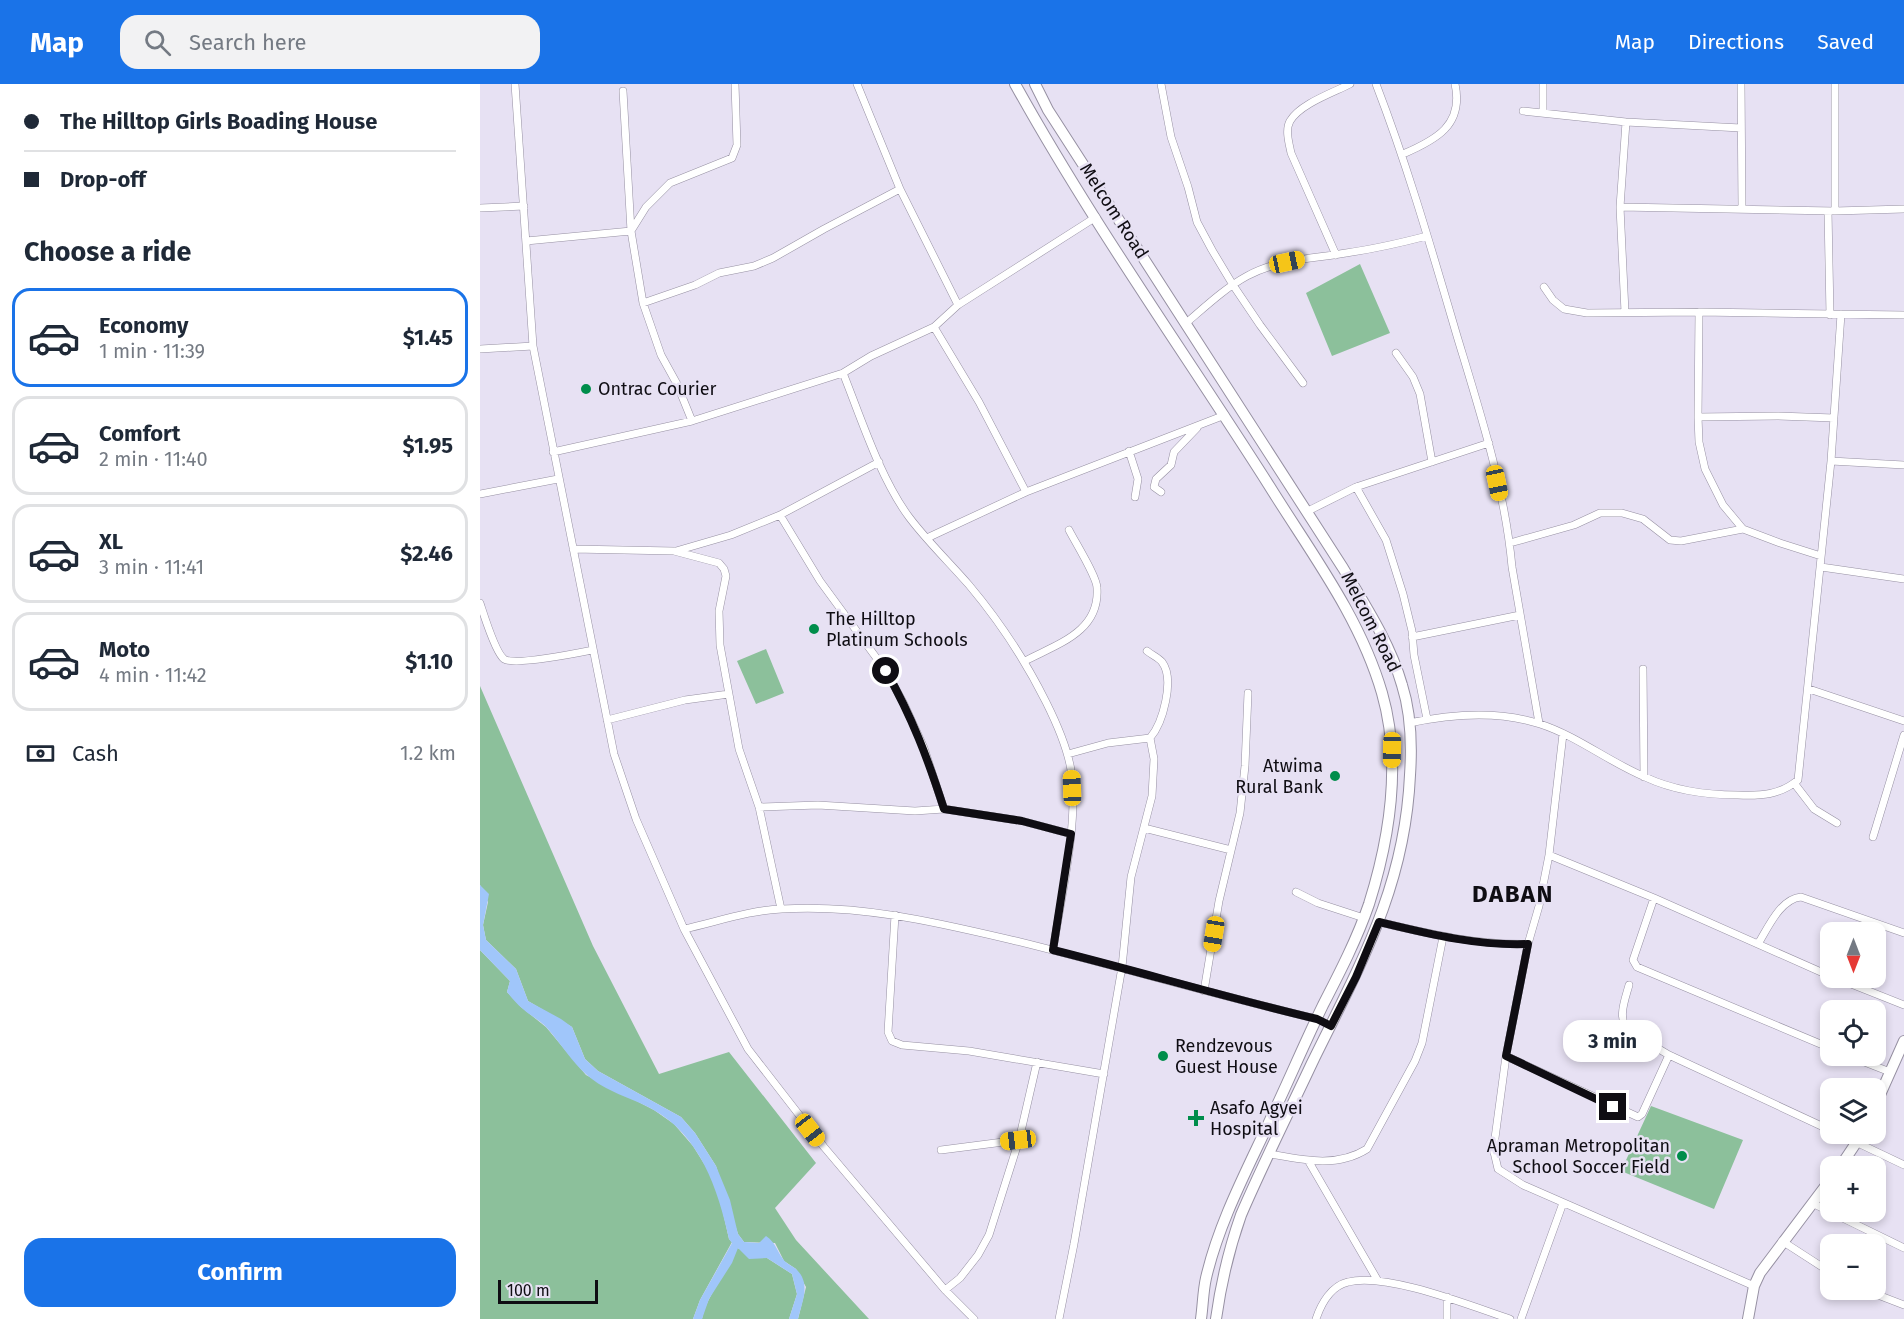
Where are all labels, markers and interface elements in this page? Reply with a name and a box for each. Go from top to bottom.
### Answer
search box [120,15,540,69]
text: Map [30,26,84,59]
icon: search [141,26,174,59]
text: Search here [189,29,307,56]
text: Map [1615,29,1655,55]
text: Directions [1688,29,1784,55]
text: Saved [1817,29,1874,55]
text: The Hilltop Girls Boading House [60,108,377,135]
street label: Melcom Road [1075,159,1153,263]
text: Drop-off [60,166,146,193]
text: Choose a ride [24,236,191,268]
car [1268,249,1306,275]
icon: car [27,311,81,365]
text: Economy [99,312,188,339]
text: $1.45 [403,324,453,351]
text: 1 min · 11:39 [99,339,205,363]
place label: Ontrac Courier [598,378,717,400]
marker: Ontrac Courier [579,382,593,396]
icon: car [27,419,81,473]
text: Comfort [99,420,180,447]
text: $1.95 [403,432,453,459]
text: 2 min · 11:40 [99,447,208,471]
car [1484,464,1510,502]
icon: car [27,527,81,581]
text: XL [99,528,123,555]
text: $2.46 [400,540,453,567]
text: 3 min · 11:41 [99,555,204,579]
street label: Melcom Road [1336,568,1406,676]
place label: The Hilltop Platinum Schools [826,608,968,651]
marker: The Hilltop Platinum Schools [807,622,821,636]
icon: car [27,635,81,689]
text: Moto [99,636,150,663]
text: $1.10 [405,648,453,675]
route start [872,657,899,684]
text: 4 min · 11:42 [99,663,207,687]
car [1383,732,1401,768]
icon: cash [24,737,57,770]
text: Cash [72,740,119,767]
text: 1.2 km [400,741,456,765]
place label: Atwima Rural Bank [1235,755,1324,798]
marker: Atwima Rural Bank [1328,769,1342,783]
car [1062,770,1082,806]
district label: DABAN [1472,880,1554,908]
car [1202,915,1226,953]
north arrow [1820,922,1886,988]
map controls [1820,922,1886,1300]
button: locate [1820,1000,1886,1066]
callout: 3 min [1564,1020,1662,1062]
text: 3 min [1588,1029,1637,1053]
place label: Rendzevous Guest House [1175,1035,1278,1078]
marker: Rendzevous Guest House [1156,1049,1170,1063]
button: layers [1820,1078,1886,1144]
route end [1599,1093,1626,1120]
place label: Asafo Agyei Hospital [1210,1097,1303,1140]
marker: Asafo Agyei Hospital [1187,1109,1205,1127]
car [792,1110,828,1150]
car [999,1129,1037,1151]
place label: Apraman Metropolitan School Soccer Field [1487,1135,1670,1178]
marker: Apraman Metropolitan School Soccer Field [1675,1149,1689,1163]
button: + [1820,1156,1886,1222]
button: − [1820,1234,1886,1300]
button: Confirm [24,1238,456,1307]
scale bar [498,1277,598,1304]
text: 100 m [507,1281,550,1300]

